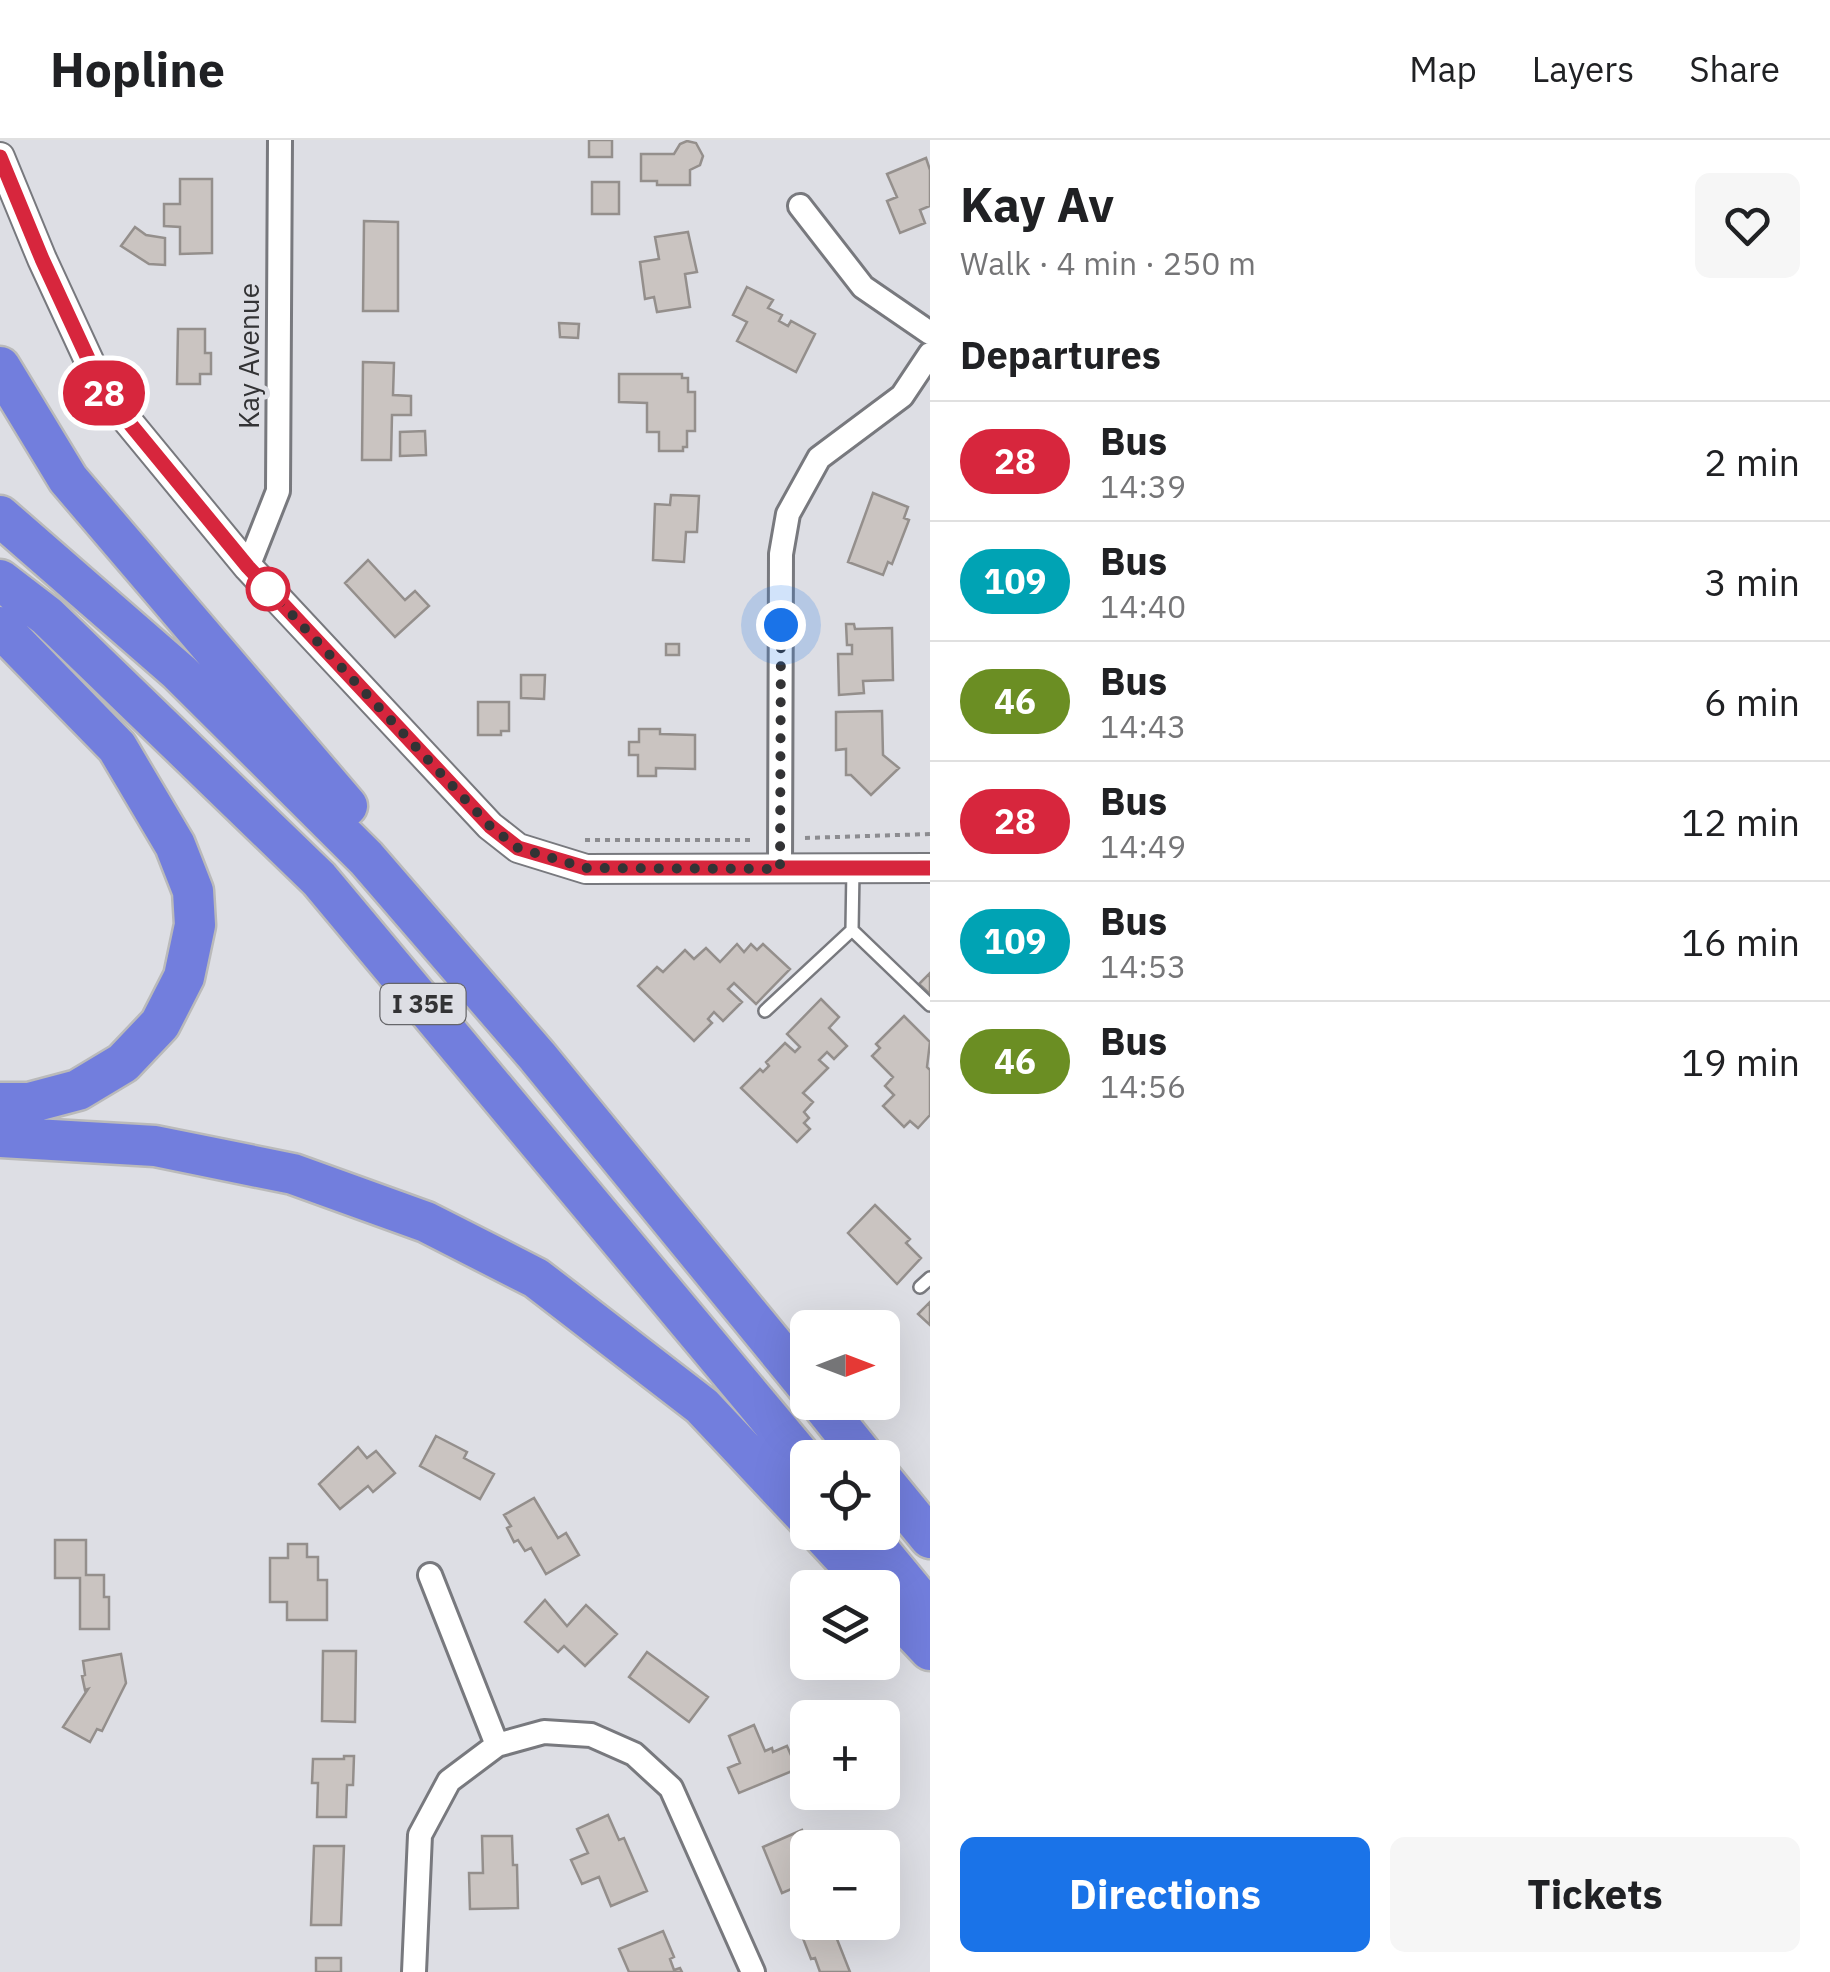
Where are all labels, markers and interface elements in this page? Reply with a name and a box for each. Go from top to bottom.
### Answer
text: Hopline [50,38,225,100]
text: Map [1409,46,1477,92]
text: Layers [1532,46,1634,92]
text: Share [1689,46,1780,92]
text: Kay Av [960,173,1114,235]
button: heart [1695,173,1800,278]
text: Walk · 4 min · 250 m [960,242,1256,284]
street label: Kay Avenue [230,283,267,429]
text: Departures [960,330,1161,379]
line badge: 28 [59,360,149,426]
text: 28 [83,370,125,416]
text: Bus [1100,416,1167,465]
text: 2 min [1704,437,1800,486]
text: 28 [994,438,1036,484]
text: 14:39 [1100,465,1186,507]
text: Bus [1100,536,1167,585]
text: 3 min [1704,557,1800,606]
text: 109 [983,558,1047,604]
unlabelled marker [247,568,289,610]
text: 14:40 [1100,585,1186,627]
your location [756,600,806,650]
text: Bus [1100,656,1167,705]
text: 6 min [1704,677,1800,726]
text: 46 [994,678,1036,724]
text: 14:43 [1100,705,1186,747]
text: Bus [1100,776,1167,825]
text: 12 min [1681,797,1800,846]
text: 28 [994,798,1036,844]
text: 14:49 [1100,825,1186,867]
text: Bus [1100,896,1167,945]
text: 16 min [1681,917,1800,966]
text: 109 [983,918,1047,964]
text: 14:53 [1100,945,1186,987]
road number: I 35E [380,984,466,1024]
text: Bus [1100,1016,1167,1065]
text: 19 min [1681,1037,1800,1086]
text: 46 [994,1038,1036,1084]
text: 14:56 [1100,1065,1186,1107]
north arrow [790,1310,900,1420]
map controls [790,1310,900,1940]
button: locate [790,1440,900,1550]
button: layers [790,1570,900,1680]
button: + [790,1700,900,1810]
button: − [790,1830,900,1940]
button: Directions [960,1837,1370,1952]
button: Tickets [1390,1837,1800,1952]

